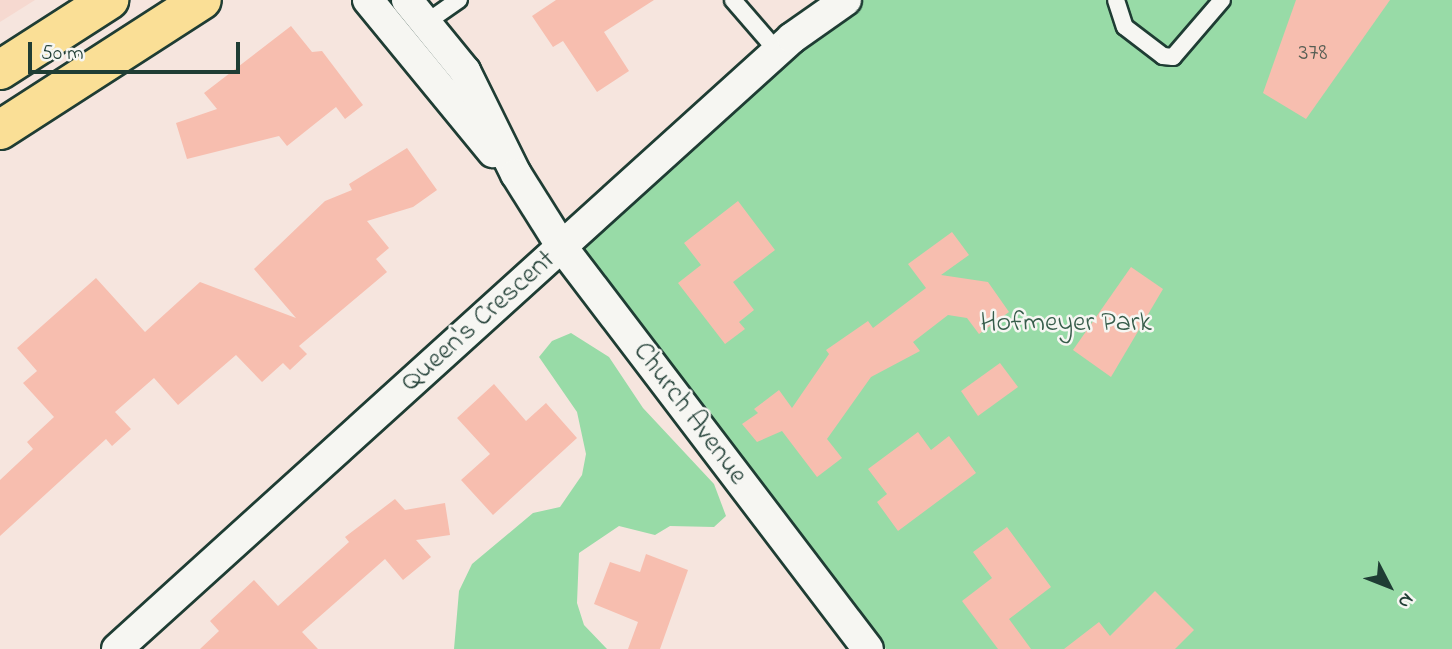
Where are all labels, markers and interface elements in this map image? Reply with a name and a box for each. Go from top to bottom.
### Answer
scale bar [32,28,243,72]
text: 50 m [41,39,84,69]
house number: 378 [1299,40,1327,68]
street label: Queen's Crescent [395,244,563,400]
park label: Hofmeyer Park [980,307,1152,341]
street label: Church Avenue [625,336,753,492]
north arrow [1354,551,1424,621]
text: N [1391,587,1419,614]

